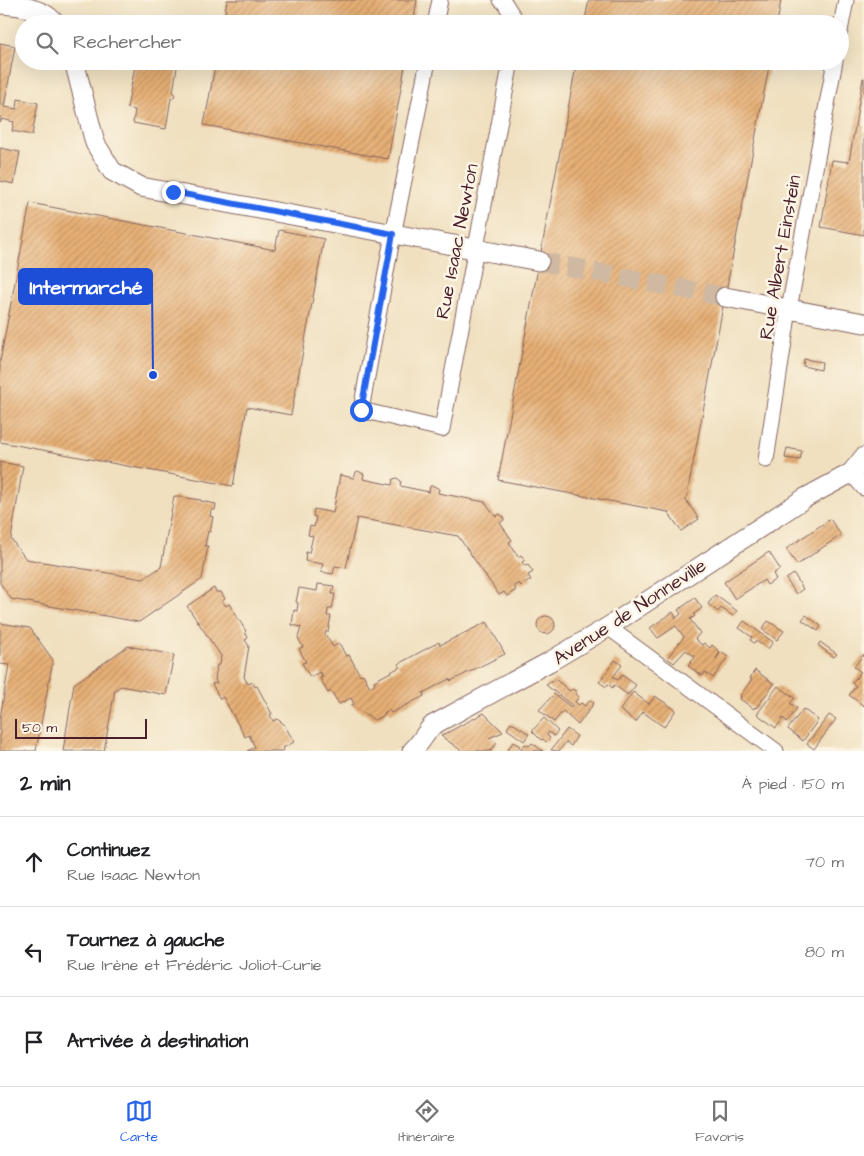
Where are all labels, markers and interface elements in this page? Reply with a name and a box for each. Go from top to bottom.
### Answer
search box [15,15,849,70]
icon: search [33,29,61,57]
text: Rechercher [73,29,181,56]
street label: Rue Isaac Newton [429,161,486,321]
street label: Rue Albert Einstein [753,173,808,342]
route end [162,181,185,204]
callout: Intermarché [19,269,152,304]
text: Intermarché [29,274,143,302]
route start [350,399,373,422]
street label: Avenue de Nonneville [548,553,712,672]
scale bar [15,716,148,739]
text: 50 m [22,718,57,738]
text: 2 min [20,769,70,798]
text: À pied · 150 m [742,773,844,795]
text: Continuez [67,837,150,864]
icon: ahead [20,848,48,876]
text: 70 m [805,851,844,873]
text: Rue Isaac Newton [67,864,200,886]
text: Tournez à gauche [67,927,225,954]
icon: left [20,938,48,966]
text: 80 m [805,941,844,963]
text: Rue Irène et Frédéric Joliot-Curie [67,954,322,976]
icon: arrive [20,1028,48,1056]
text: Arrivée à destination [67,1028,248,1055]
tab: Carte [120,1097,158,1147]
tab: Itinéraire [398,1097,455,1147]
tab: Favoris [695,1097,744,1147]

